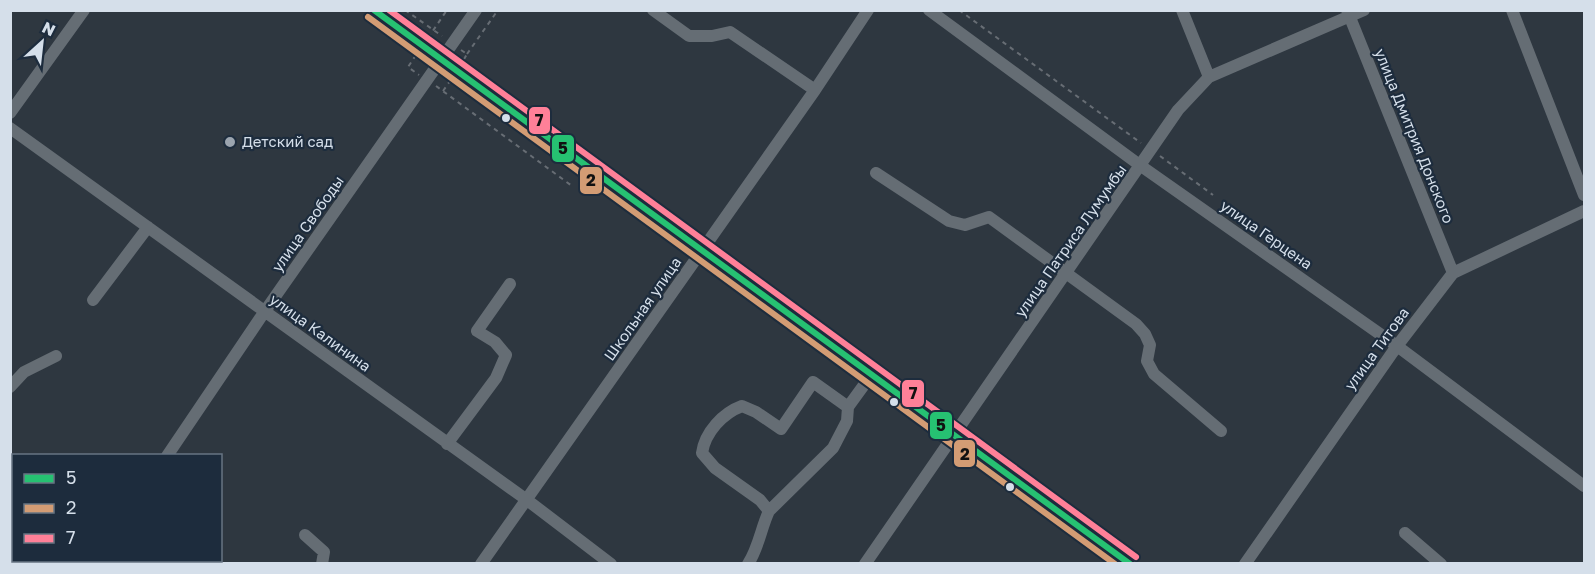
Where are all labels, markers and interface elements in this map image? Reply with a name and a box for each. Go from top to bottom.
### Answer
north arrow [12,12,72,72]
text: N [39,17,59,40]
street label: улица Дмитрия Донского [1372,46,1458,226]
line badge: 7 [528,106,551,135]
text: 7 [535,110,544,130]
unlabelled marker [500,112,512,124]
place label: Детский сад [242,132,333,150]
line badge: 5 [551,134,575,163]
marker: Детский сад [223,135,237,149]
text: 5 [558,138,568,158]
street label: улица Патриса Лумумбы [1010,161,1130,320]
line badge: 2 [579,166,603,195]
text: 2 [586,170,596,190]
street label: улица Свободы [267,172,347,275]
street label: улица Герцена [1217,196,1316,273]
street label: Школьная улица [600,253,685,364]
street label: улица Калинина [267,290,375,375]
street label: улица Титова [1340,303,1412,393]
line badge: 7 [901,379,925,408]
text: 7 [909,383,918,403]
unlabelled marker [888,396,900,408]
line badge: 5 [929,411,953,440]
text: 5 [936,415,946,435]
line badge: 2 [953,439,976,468]
text: 2 [960,444,970,464]
legend [12,454,222,562]
text: 5 [66,466,76,488]
unlabelled marker [1004,481,1016,493]
text: 2 [66,496,76,518]
text: 7 [66,526,76,548]

